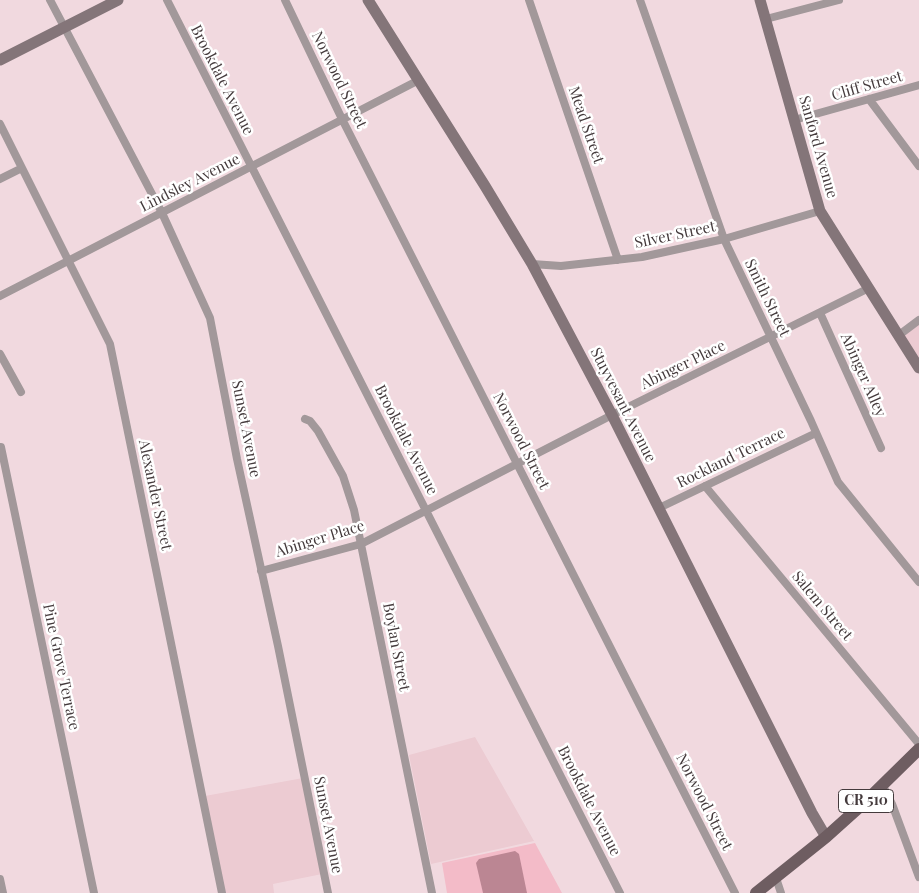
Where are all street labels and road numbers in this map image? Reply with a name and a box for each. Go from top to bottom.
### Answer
street label: Brookdale Avenue [187,22,257,138]
street label: Norwood Street [308,29,370,131]
street label: Cliff Street [830,67,904,105]
street label: Mead Street [564,84,608,166]
street label: Sanford Avenue [795,94,841,200]
street label: Lindsley Avenue [137,150,243,216]
street label: Silver Street [633,218,717,252]
street label: Smith Street [741,256,793,340]
street label: Abinger Alley [837,330,889,420]
street label: Abinger Place [638,337,728,393]
street label: Stuyvesant Avenue [586,345,660,465]
street label: Sunset Avenue [228,379,264,479]
street label: Brookdale Avenue [371,382,441,498]
street label: Norwood Street [489,390,553,492]
street label: Rockland Terrace [674,424,788,492]
street label: Alexander Street [135,438,175,552]
street label: Abinger Place [273,517,367,561]
street label: Salem Street [788,568,856,644]
street label: Boylan Street [379,601,413,693]
street label: Pine Grove Terrace [39,602,83,732]
street label: Brookdale Avenue [554,743,624,859]
street label: Norwood Street [672,751,736,853]
street label: Sunset Avenue [310,775,346,875]
road number: CR 510 [838,789,894,812]

